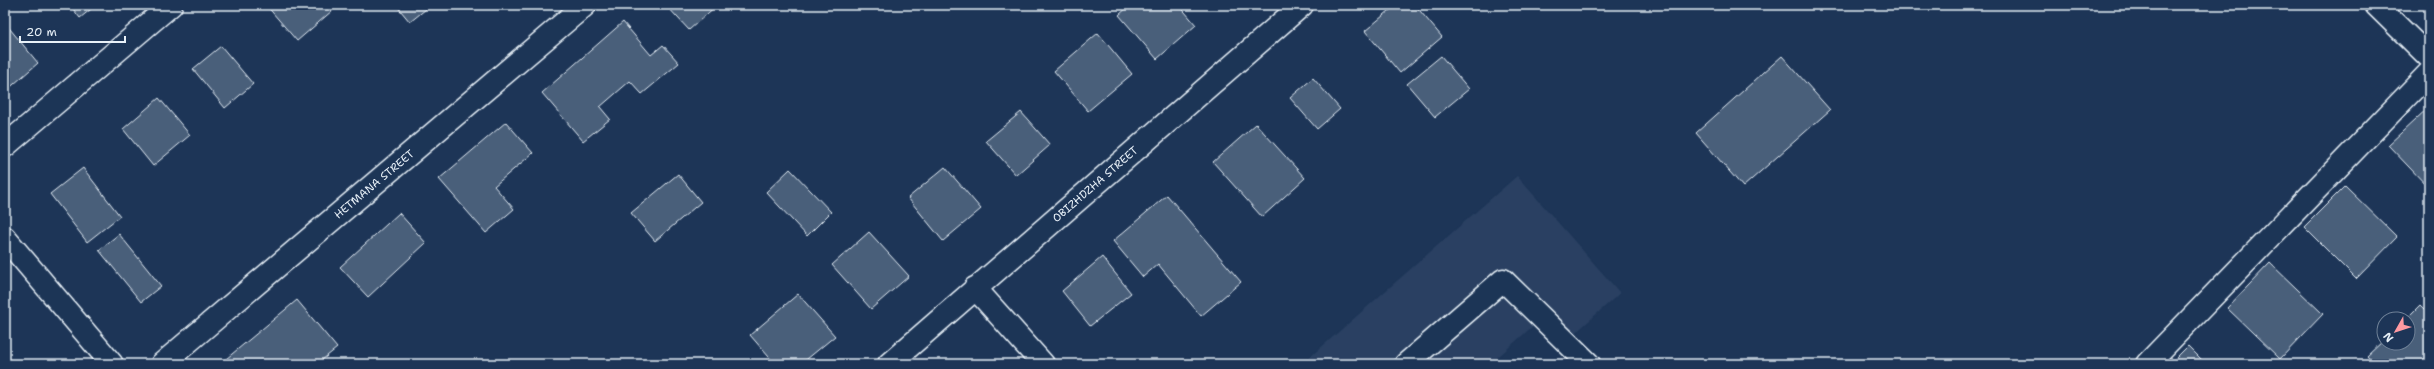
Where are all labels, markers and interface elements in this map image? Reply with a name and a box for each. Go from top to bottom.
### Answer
scale bar [20,18,125,44]
text: 20 m [26,24,57,40]
street label: OBIZHDZHA STREET [1049,143,1141,226]
street label: HETMANA STREET [331,146,418,222]
north arrow [2376,311,2416,351]
text: N [2380,329,2397,345]

